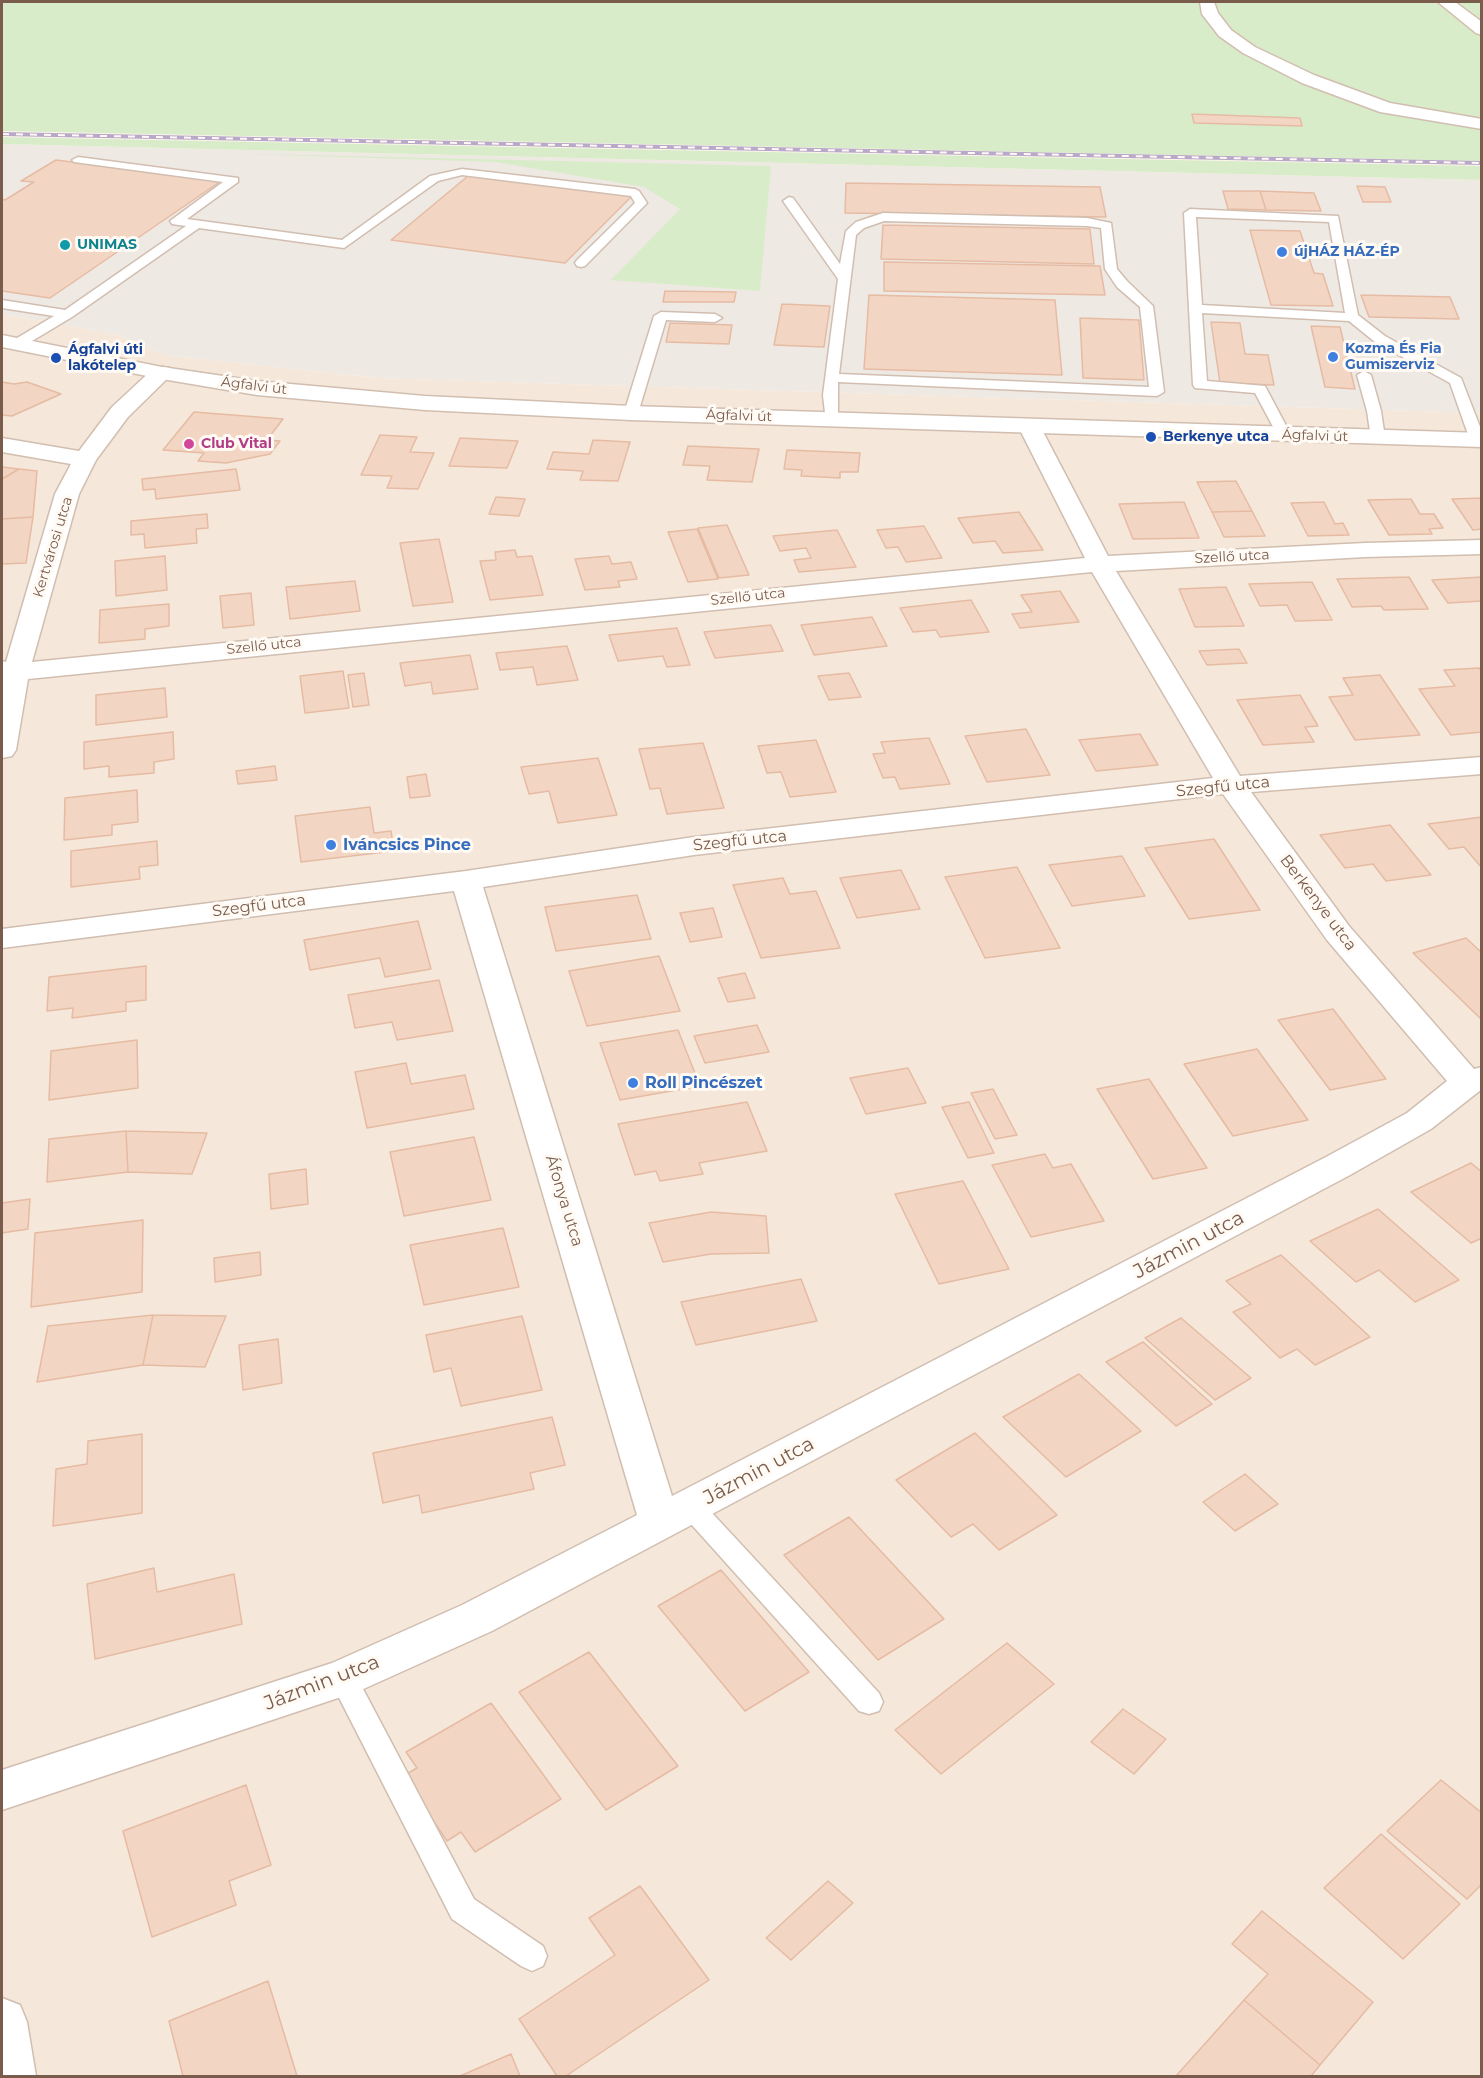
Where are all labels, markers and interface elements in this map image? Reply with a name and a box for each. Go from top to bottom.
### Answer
place label: UNIMAS [77,237,137,253]
marker: UNIMAS [58,238,72,252]
place label: újHÁZ HÁZ-ÉP [1294,244,1400,260]
marker: újHÁZ HÁZ-ÉP [1275,245,1289,259]
place label: Kozma És Fia Gumiszerviz [1345,341,1442,374]
place label: Ágfalvi úti lakótelep [68,342,143,374]
marker: Kozma És Fia Gumiszerviz [1326,350,1340,364]
marker: Ágfalvi úti lakótelep [49,351,63,365]
street label: Ágfalvi út [220,374,288,398]
street label: Ágfalvi út [706,406,772,426]
street label: Ágfalvi út [1282,426,1348,446]
place label: Berkenye utca [1163,429,1269,445]
marker: Berkenye utca [1144,430,1158,444]
place label: Club Vital [201,436,272,452]
marker: Club Vital [182,437,196,451]
street label: Kertvárosi utca [30,495,76,599]
street label: Szellő utca [1194,547,1270,567]
street label: Szellő utca [710,585,786,609]
street label: Szellő utca [226,634,302,658]
street label: Szegfű utca [1175,773,1271,801]
street label: Szegfű utca [692,827,788,855]
place label: Iváncsics Pince [343,835,471,855]
marker: Iváncsics Pince [324,838,338,852]
street label: Berkenye utca [1276,851,1360,955]
street label: Szegfű utca [211,891,307,921]
place label: Roll Pincészet [645,1073,763,1093]
marker: Roll Pincészet [626,1076,640,1090]
street label: Áfonya utca [541,1153,587,1249]
street label: Jázmin utca [1130,1206,1248,1284]
street label: Jázmin utca [700,1432,818,1510]
street label: Jázmin utca [261,1650,383,1716]

